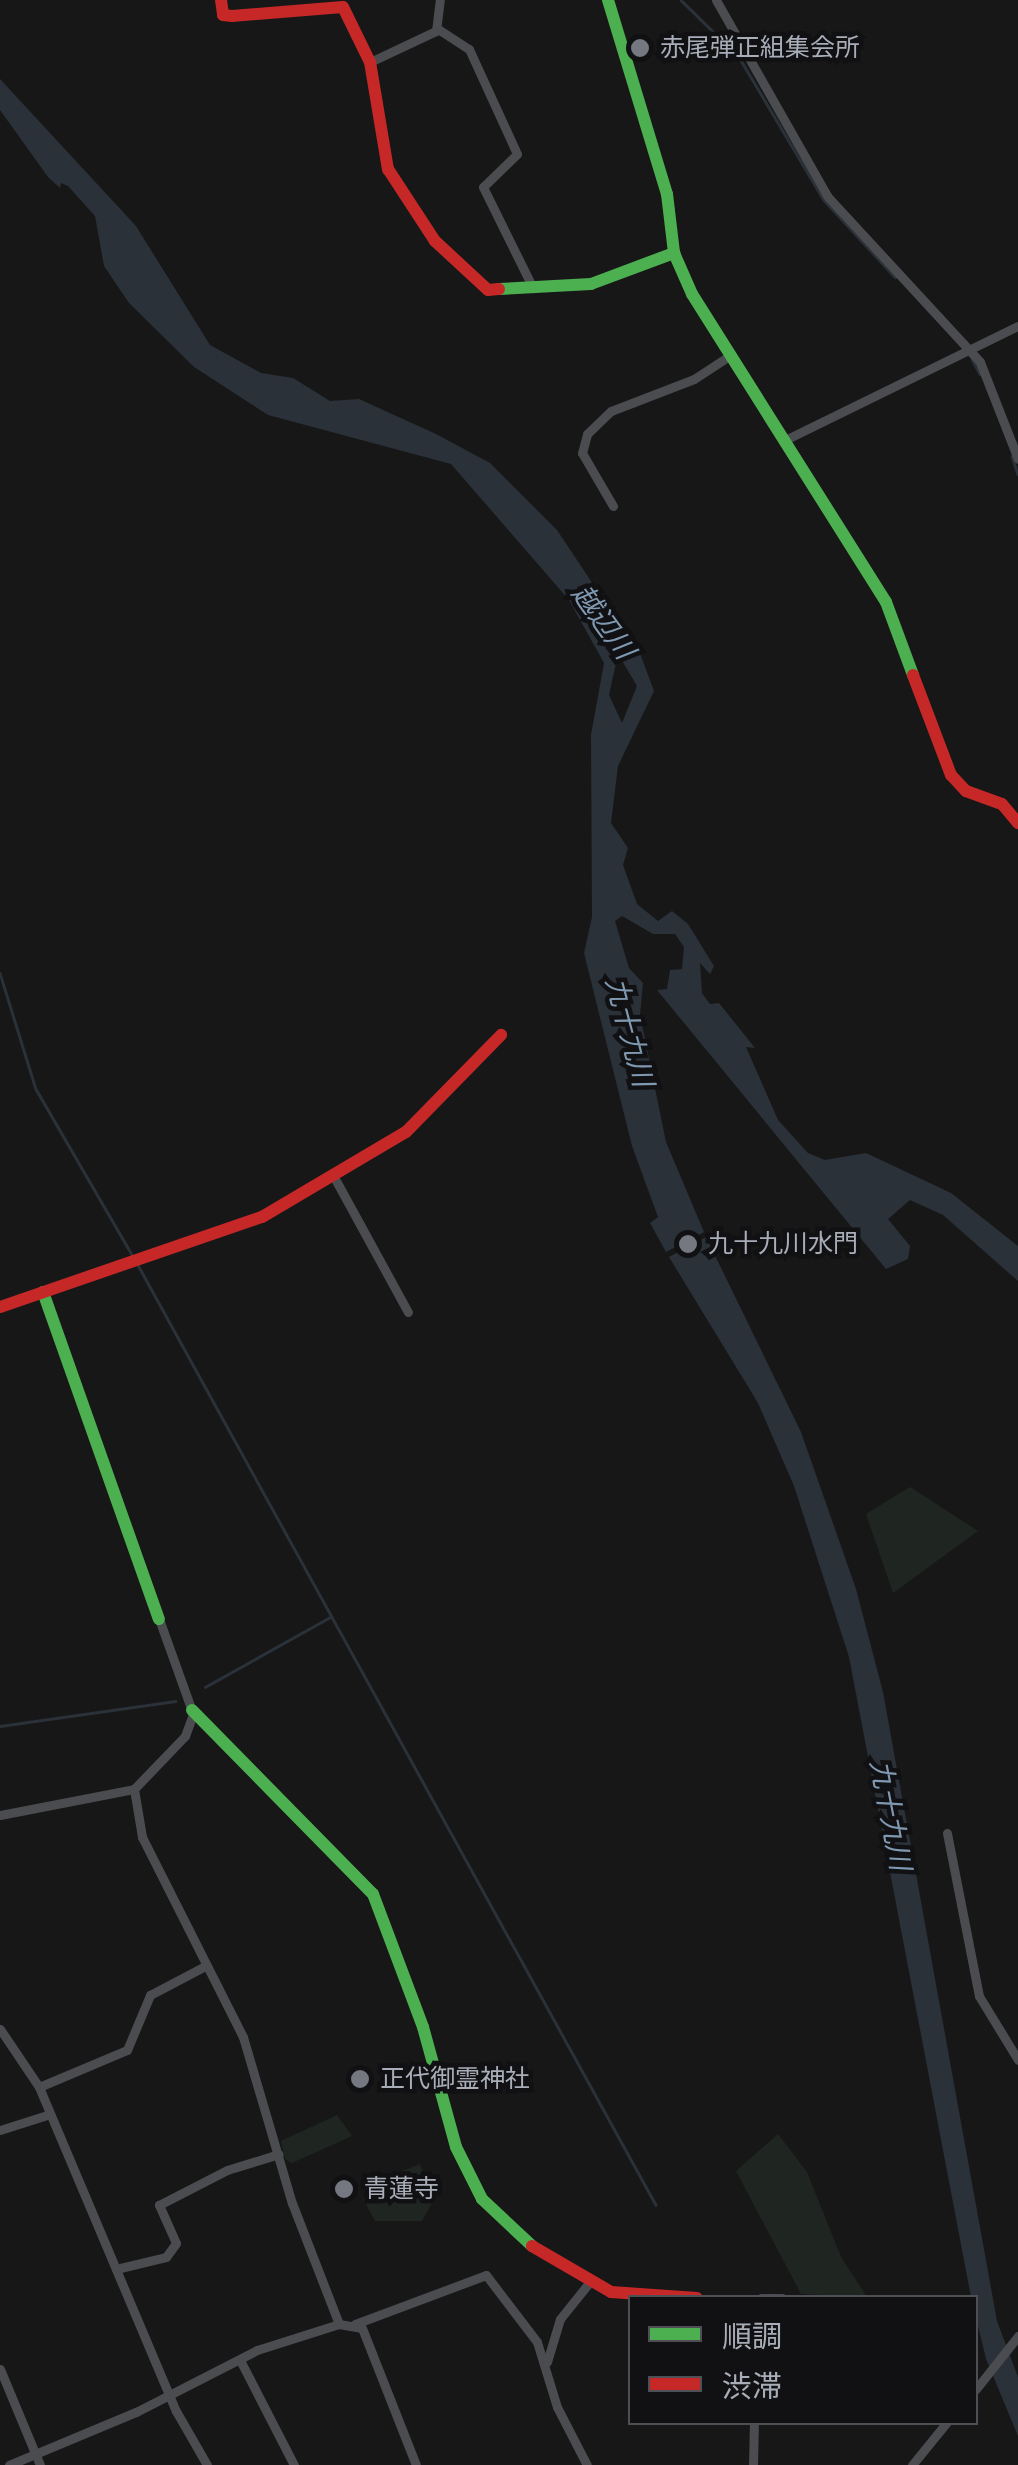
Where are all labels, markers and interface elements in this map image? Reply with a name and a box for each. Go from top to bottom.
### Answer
place label: 赤尾弾正組集会所 [660,33,860,63]
marker: 赤尾弾正組集会所 [629,37,651,59]
water label: 越辺川 [565,578,641,666]
water label: 九十九川 [598,974,660,1090]
place label: 九十九川水門 [708,1229,858,1259]
marker: 九十九川水門 [677,1233,699,1255]
water label: 九十九川 [863,1757,917,1873]
place label: 正代御霊神社 [380,2064,530,2094]
marker: 正代御霊神社 [349,2068,371,2090]
place label: 青蓮寺 [364,2174,439,2204]
marker: 青蓮寺 [333,2178,355,2200]
legend [628,2295,978,2425]
text: 順調 [722,2319,782,2356]
text: 渋滞 [722,2369,782,2406]

